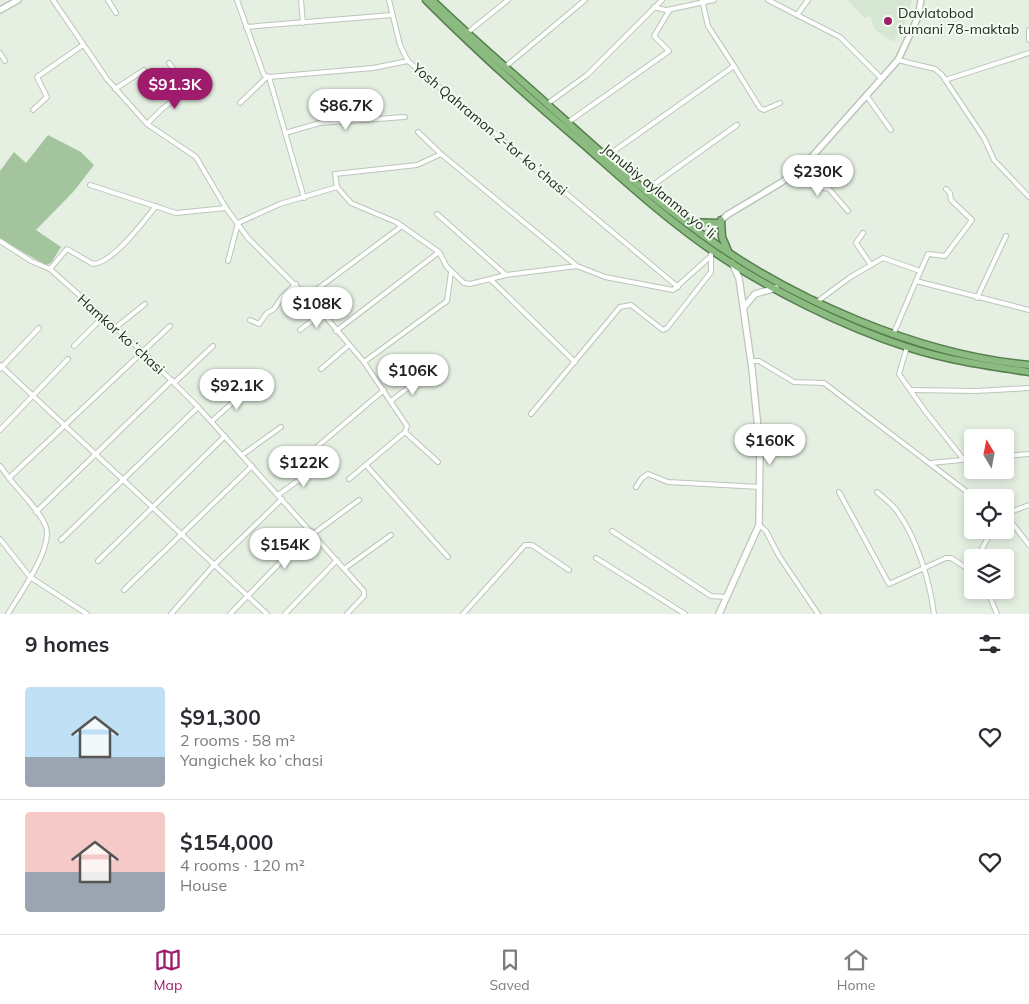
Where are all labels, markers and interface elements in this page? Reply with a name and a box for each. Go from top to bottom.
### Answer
place label: Davlatobod tumani 78-maktab [898,4,1019,38]
marker: Davlatobod tumani 78-maktab [882,15,894,27]
street label: Yosh Qahramon 2-tor koʼchasi [408,58,571,199]
pin: $91.3K [134,68,216,110]
text: $91.3K [148,74,202,94]
pin: $86.7K [305,88,387,131]
text: $86.7K [319,95,373,115]
street label: Janubiy aylanma yoʻli [598,140,720,242]
pin: $230K [783,154,853,197]
text: $230K [793,161,843,181]
pin: $108K [282,286,352,329]
street label: Hamkor koʻchasi [74,290,168,378]
text: $108K [292,293,342,313]
pin: $106K [378,354,448,396]
text: $106K [388,360,438,380]
pin: $92.1K [196,368,278,411]
text: $92.1K [210,375,264,395]
pin: $160K [735,424,805,466]
north arrow [964,429,1014,479]
map controls [964,429,1014,599]
text: $160K [745,430,795,450]
pin: $122K [269,446,339,488]
text: $122K [279,452,329,472]
button: locate [964,489,1014,539]
pin: $154K [250,528,320,570]
text: $154K [260,534,310,554]
button: layers [964,549,1014,599]
icon: filters [976,630,1004,658]
text: 9 homes [25,631,109,657]
text: $91,300 [180,704,261,730]
icon: home [65,707,125,767]
icon: heart [976,723,1004,751]
text: 2 rooms · 58 m² [180,730,295,750]
text: Yangichek koʻchasi [180,750,323,770]
text: $154,000 [180,829,273,855]
icon: home [65,832,125,892]
icon: heart [976,848,1004,876]
text: 4 rooms · 120 m² [180,855,305,875]
text: House [180,875,227,895]
tab: Map [154,946,182,994]
tab: Saved [489,946,530,994]
tab: Home [837,946,875,994]

